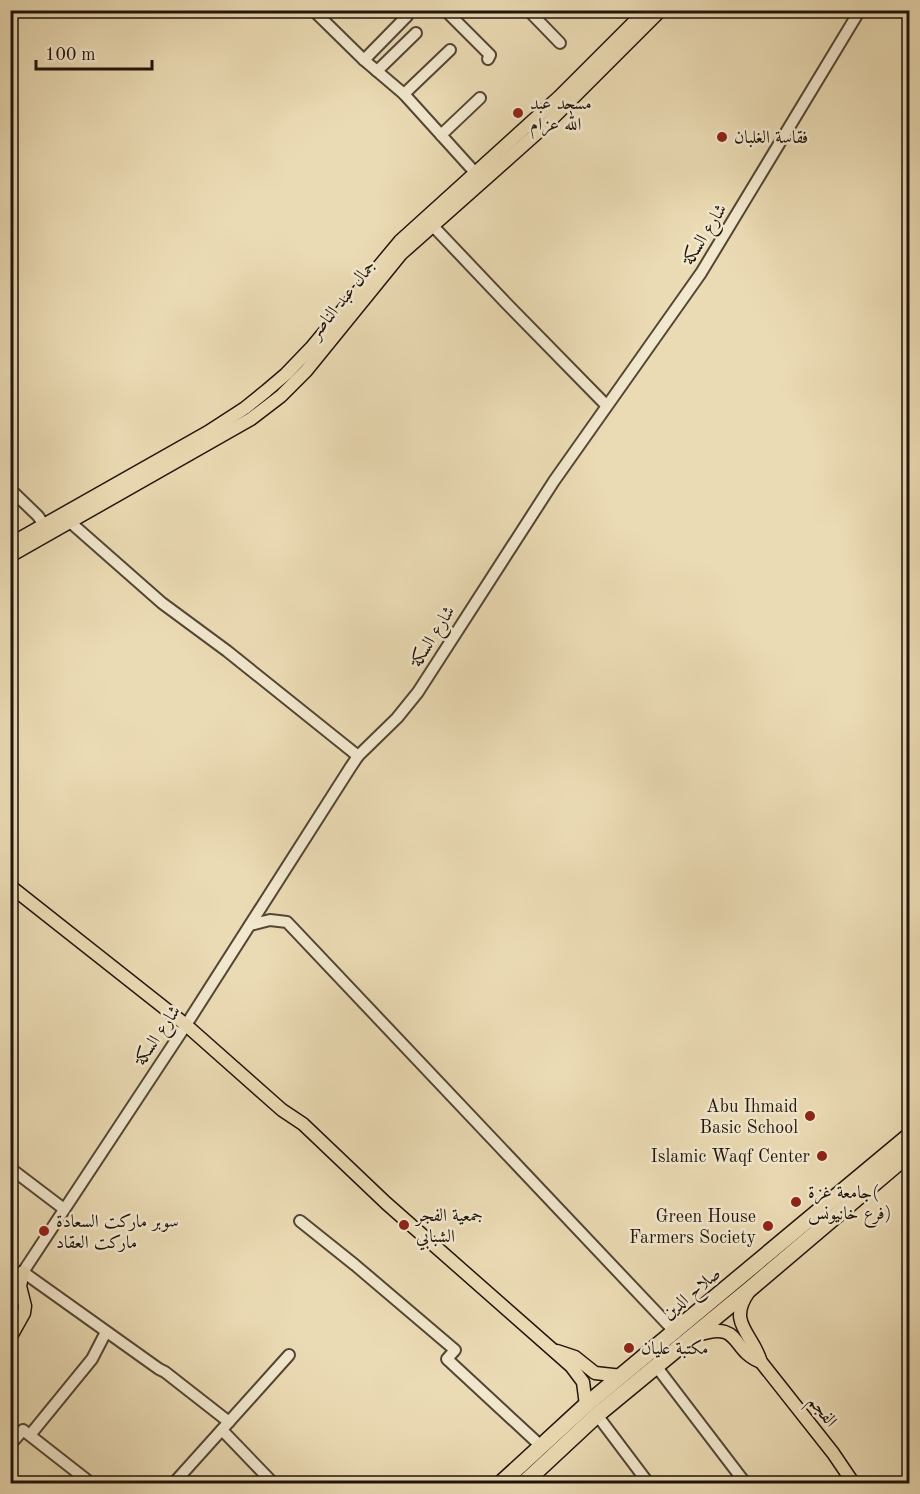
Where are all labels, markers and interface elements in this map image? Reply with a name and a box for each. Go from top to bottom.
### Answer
scale bar [36,33,152,71]
text: 100 m [45,46,96,64]
place label: مسجد عبد الله عزام [530,95,592,140]
marker: مسجد عبد الله عزام [511,106,525,120]
place label: فقاسة الغلبان [734,129,808,148]
marker: فقاسة الغلبان [715,130,729,144]
street label: شارع السكة [678,200,735,272]
street label: جمال عبد الناصر [305,257,381,345]
street label: شارع السكة [406,602,463,674]
street label: شارع السكة [130,1002,188,1072]
place label: Abu Ihmaid Basic School [700,1098,798,1137]
marker: Abu Ihmaid Basic School [803,1109,817,1123]
place label: Islamic Waqf Center [651,1148,811,1166]
marker: Islamic Waqf Center [815,1149,829,1163]
place label: جامعة غزة( فرع خانيونس) [808,1183,891,1228]
marker: جامعة غزة( فرع خانيونس) [789,1195,803,1209]
place label: جمعية الفجر الشبابي [414,1207,483,1251]
place label: Green House Farmers Society [629,1208,756,1247]
place label: سوبر ماركت السعادة ماركت العقاد [56,1213,179,1253]
marker: جمعية الفجر الشبابي [397,1218,411,1232]
marker: Green House Farmers Society [761,1219,775,1233]
marker: سوبر ماركت السعادة ماركت العقاد [37,1224,51,1238]
street label: صلاح الدين [659,1264,728,1328]
place label: مكتبة عليان [641,1339,709,1359]
marker: مكتبة عليان [622,1341,636,1355]
street label: الفجم [799,1393,840,1435]

